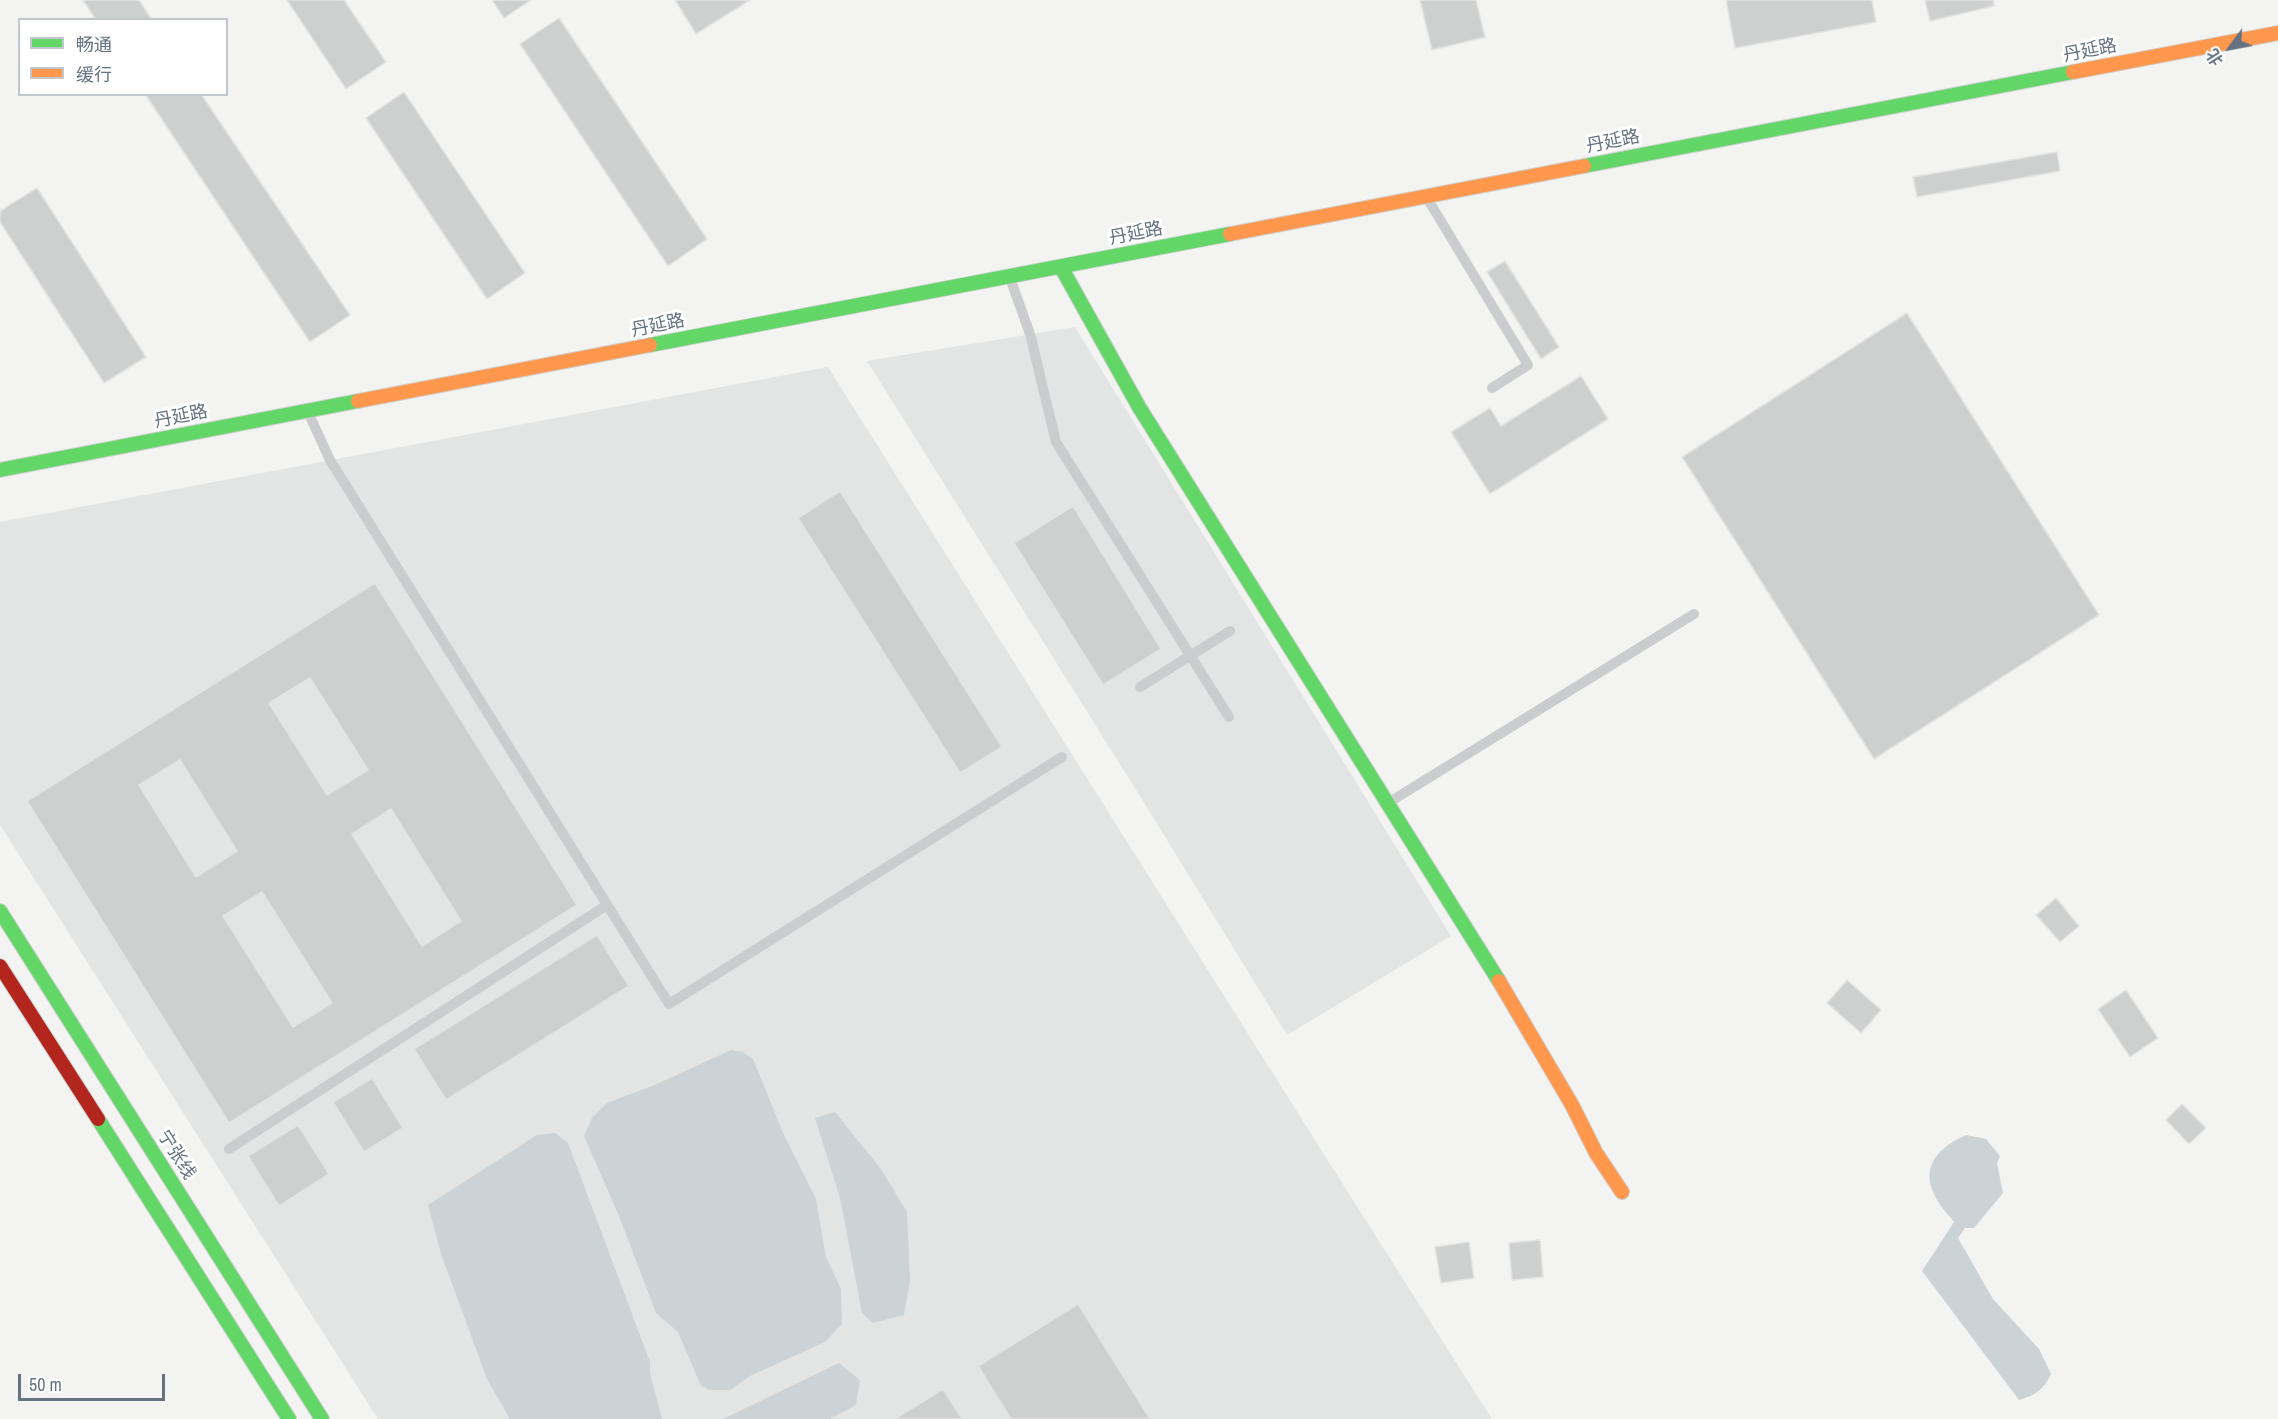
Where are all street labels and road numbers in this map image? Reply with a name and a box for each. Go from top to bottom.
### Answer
street label: 丹延路 [2061,35,2119,67]
street label: 丹延路 [1584,126,1642,158]
street label: 丹延路 [1107,218,1165,250]
street label: 丹延路 [629,310,687,342]
street label: 丹延路 [152,401,210,433]
street label: 宁张线 [153,1126,199,1184]

